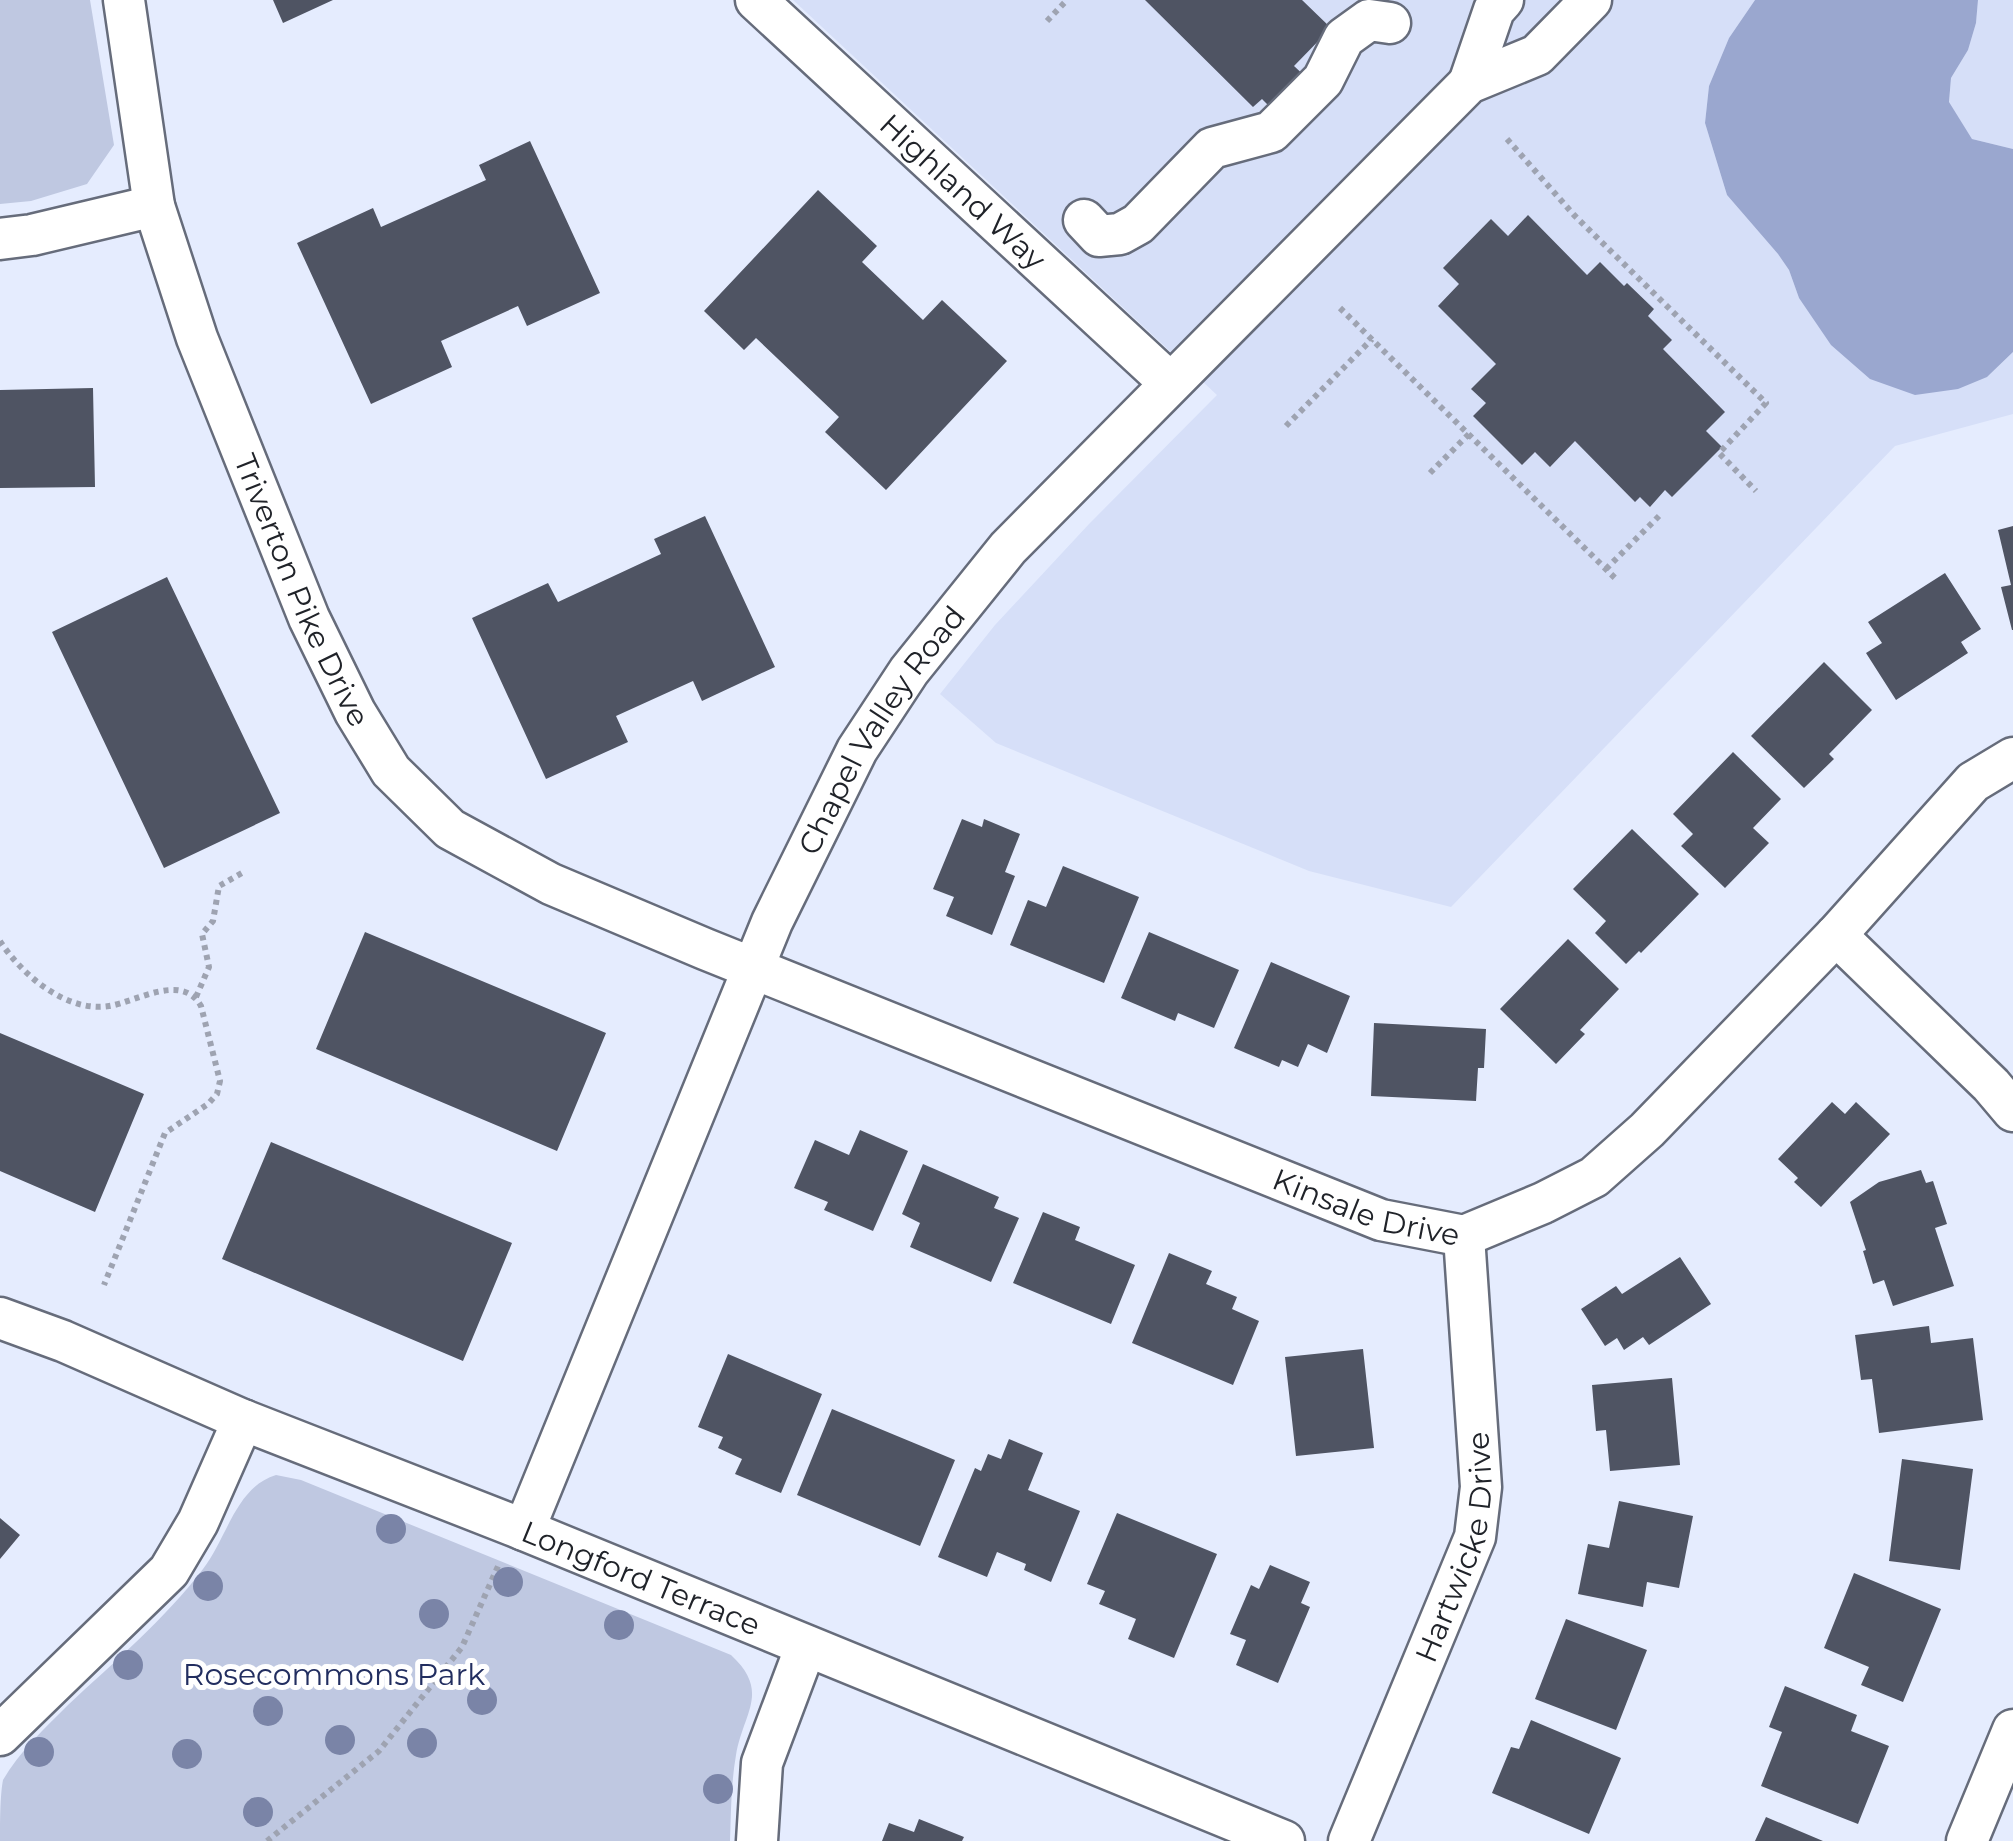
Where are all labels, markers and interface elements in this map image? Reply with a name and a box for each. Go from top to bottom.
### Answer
street label: Highland Way [872,106,1054,278]
street label: Triverton Pike Drive [227,448,378,733]
street label: Chapel Valley Road [790,598,973,861]
street label: Kinsale Drive [1267,1160,1463,1253]
street label: Hartwicke Drive [1407,1431,1500,1668]
street label: Longford Terrace [516,1513,766,1643]
park label: Rosecommons Park [183,1656,485,1693]

